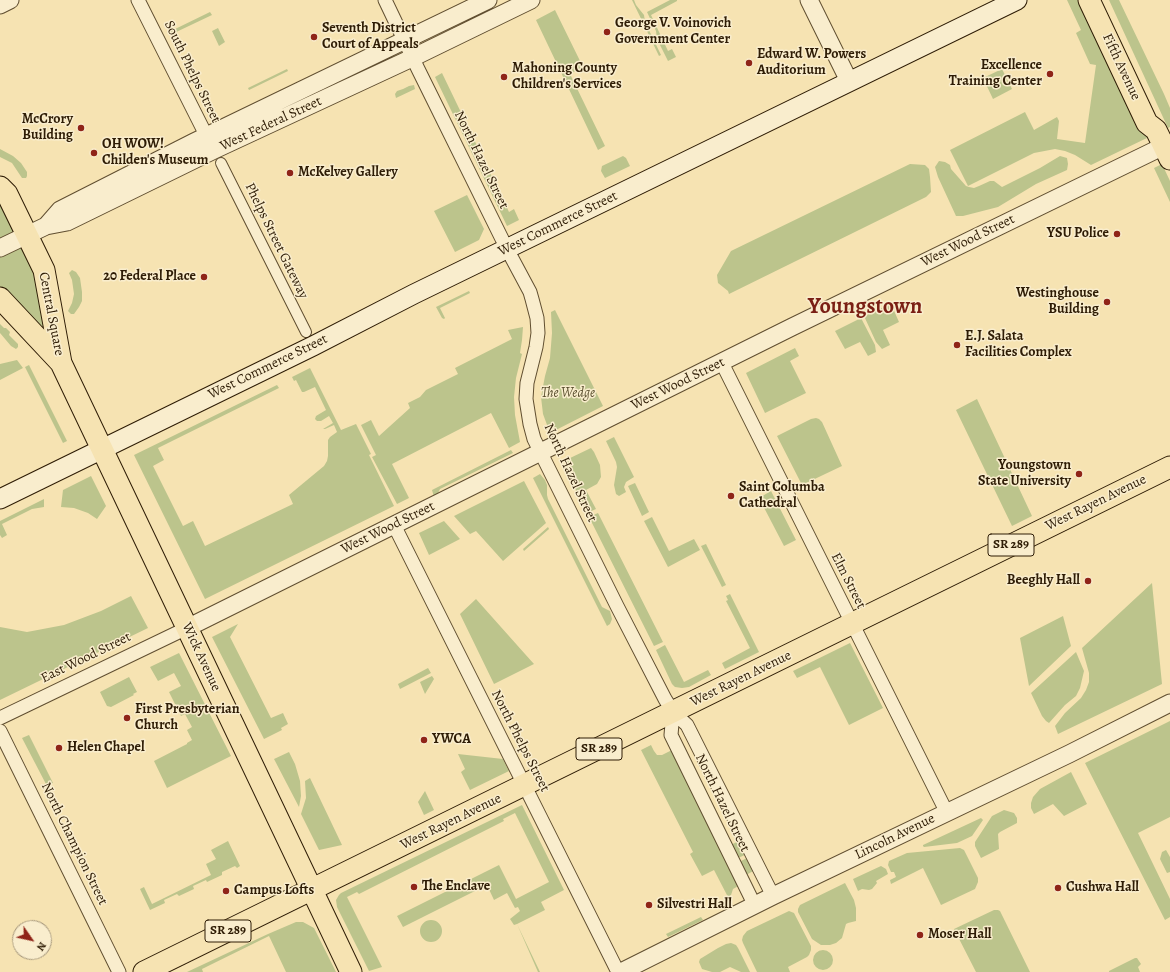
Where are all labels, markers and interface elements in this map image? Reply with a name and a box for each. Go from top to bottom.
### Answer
place label: George V. Voinovich Government Center [615,16,731,48]
street label: South Phelps Street [160,18,224,126]
place label: Seventh District Court of Appeals [322,21,419,54]
marker: George V. Voinovich Government Center [602,27,612,37]
street label: Fifth Avenue [1098,31,1144,103]
marker: Seventh District Court of Appeals [309,32,319,42]
place label: Edward W. Powers Auditorium [757,47,866,80]
marker: Edward W. Powers Auditorium [744,58,754,68]
place label: Excellence Training Center [949,58,1042,90]
place label: Mahoning County Children's Services [512,61,622,94]
marker: Excellence Training Center [1045,69,1055,79]
marker: Mahoning County Children's Services [499,72,509,82]
street label: West Federal Street [217,93,325,155]
street label: North Hazel Street [450,108,512,212]
place label: McCrory Building [22,112,73,144]
marker: McCrory Building [76,123,86,133]
place label: OH WOW! Childen's Museum [102,137,208,170]
marker: OH WOW! Childen's Museum [89,148,99,158]
place label: McKelvey Gallery [298,165,398,181]
marker: McKelvey Gallery [285,168,295,178]
street label: Phelps Street Gateway [241,180,311,302]
street label: West Commerce Street [496,188,620,260]
street label: West Wood Street [919,211,1017,271]
place label: YSU Police [1047,226,1109,242]
marker: YSU Police [1112,229,1122,239]
place label: 20 Federal Place [103,269,196,285]
street label: Central Square [35,271,67,357]
marker: 20 Federal Place [199,272,209,282]
place label: Westinghouse Building [1016,286,1099,318]
district label: Youngstown [808,295,922,321]
marker: Westinghouse Building [1102,297,1112,307]
place label: E.J. Salata Facilities Complex [965,329,1072,362]
street label: West Commerce Street [206,331,330,403]
marker: E.J. Salata Facilities Complex [952,340,962,350]
street label: West Wood Street [629,354,727,414]
park label: The Wedge [541,386,595,402]
street label: North Hazel Street [540,421,600,525]
place label: Youngstown State University [978,458,1071,490]
marker: Youngstown State University [1074,469,1084,479]
street label: West Rayen Avenue [1043,471,1149,535]
place label: Saint Columba Cathedral [739,480,825,512]
marker: Saint Columba Cathedral [726,491,736,501]
street label: West Wood Street [339,498,437,558]
road number: SR 289 [988,534,1034,556]
street label: Elm Street [827,550,869,612]
place label: Beeghly Hall [1007,573,1080,589]
marker: Beeghly Hall [1083,576,1093,586]
street label: Wick Avenue [178,620,224,694]
street label: East Wood Street [38,629,134,687]
street label: West Rayen Avenue [688,647,794,711]
street label: North Phelps Street [487,687,553,795]
place label: First Presbyterian Church [135,702,240,734]
marker: First Presbyterian Church [122,713,132,723]
place label: YWCA [432,732,471,748]
marker: YWCA [419,735,429,745]
road number: SR 289 [576,738,622,760]
place label: Helen Chapel [67,740,145,756]
marker: Helen Chapel [54,743,64,753]
street label: North Hazel Street [691,751,753,855]
street label: North Champion Street [37,780,111,908]
street label: West Rayen Avenue [398,790,504,854]
street label: Lincoln Avenue [852,810,938,864]
place label: The Enclave [422,879,490,895]
place label: Cushwa Hall [1066,880,1139,896]
marker: The Enclave [409,882,419,892]
place label: Campus Lofts [234,883,314,899]
marker: Cushwa Hall [1053,883,1063,893]
marker: Campus Lofts [221,886,231,896]
place label: Silvestri Hall [657,897,732,913]
marker: Silvestri Hall [644,900,654,910]
north arrow [12,920,52,960]
road number: SR 289 [205,920,251,942]
place label: Moser Hall [928,927,992,943]
marker: Moser Hall [915,930,925,940]
text: N [33,939,50,954]

